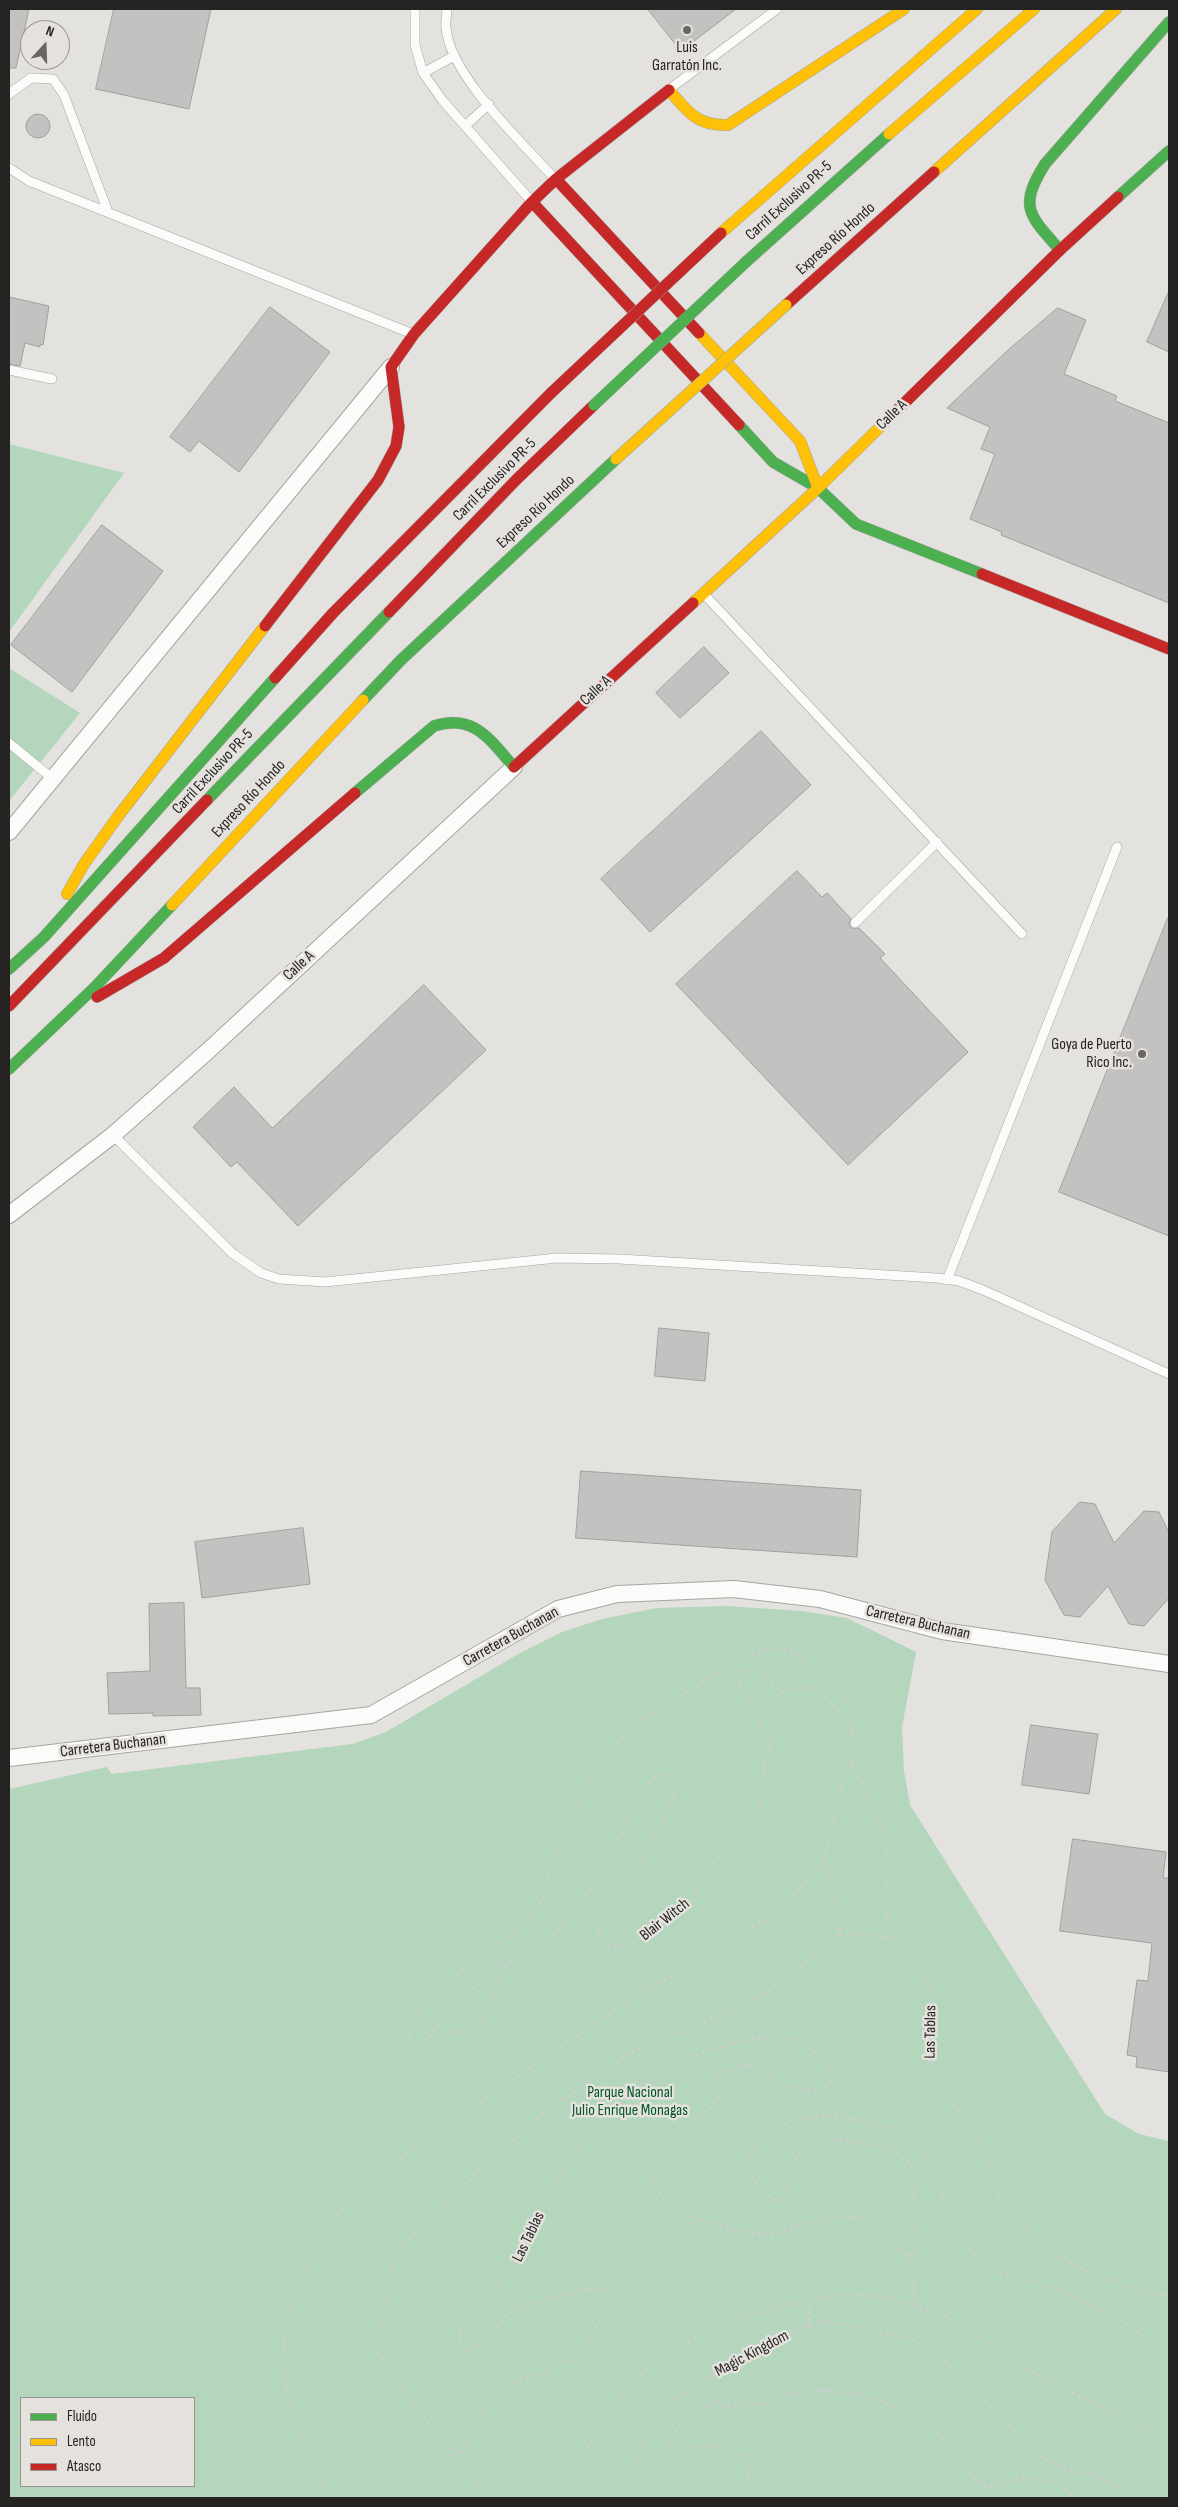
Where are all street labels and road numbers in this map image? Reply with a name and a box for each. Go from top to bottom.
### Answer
street label: Carril Exclusivo PR-5 [742,157,836,245]
street label: Expreso Río Hondo [793,199,879,279]
street label: Calle A [873,396,911,434]
street label: Carril Exclusivo PR-5 [449,434,541,526]
street label: Expreso Río Hondo [493,471,579,553]
street label: Calle A [576,672,616,710]
street label: Carril Exclusivo PR-5 [169,725,257,819]
street label: Expreso Río Hondo [208,756,290,842]
street label: Calle A [279,947,319,985]
street label: Carretera Buchanan [864,1602,972,1644]
street label: Carretera Buchanan [460,1603,562,1671]
street label: Carretera Buchanan [59,1730,167,1762]
street label: Blair Witch [636,1895,694,1945]
street label: Las Tablas [921,2005,941,2059]
street label: Las Tablas [509,2209,549,2265]
street label: Magic Kingdom [712,2327,792,2381]

